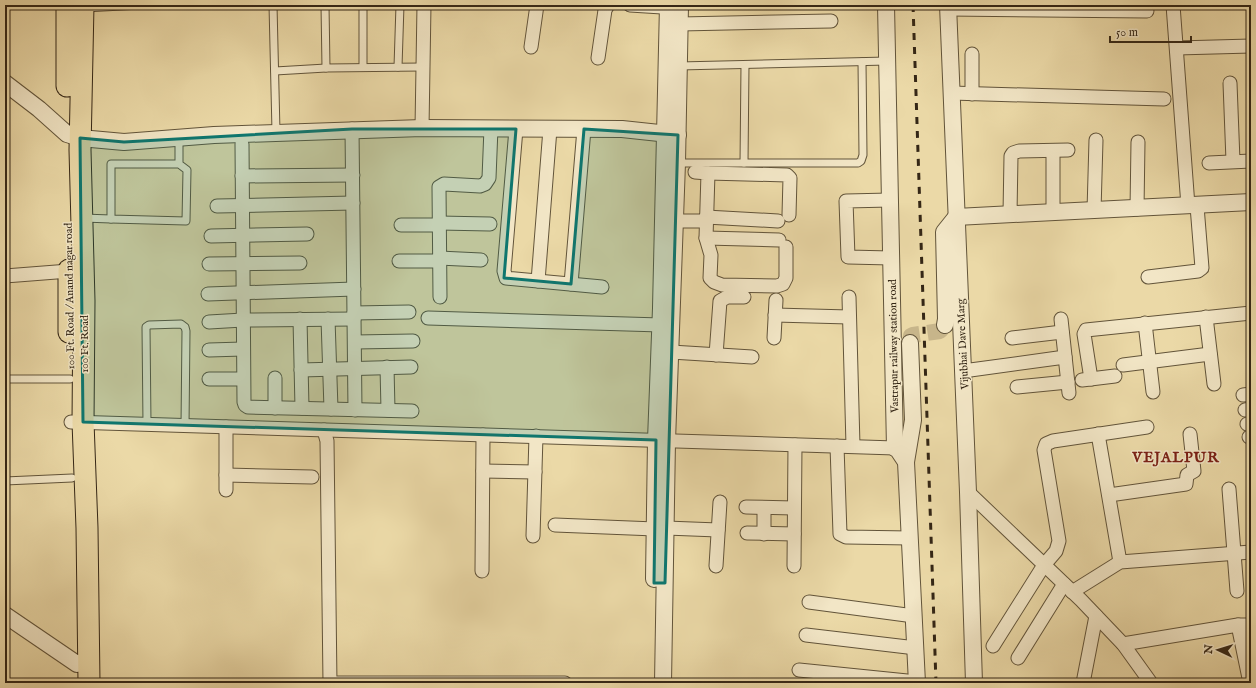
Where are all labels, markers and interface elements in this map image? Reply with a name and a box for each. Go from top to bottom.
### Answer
scale bar [1110,18,1191,44]
text: 50 m [1116,25,1138,40]
street label: 100 Ft. Road / Anand nagar road [62,222,78,369]
street label: Vastrapur railway station road [886,279,902,414]
street label: Vijubhai Dave Marg [954,297,972,391]
street label: 100 Ft. Road [78,315,92,373]
district label: VEJALPUR [1131,448,1220,467]
north arrow [1198,630,1238,670]
text: N [1202,644,1216,656]

